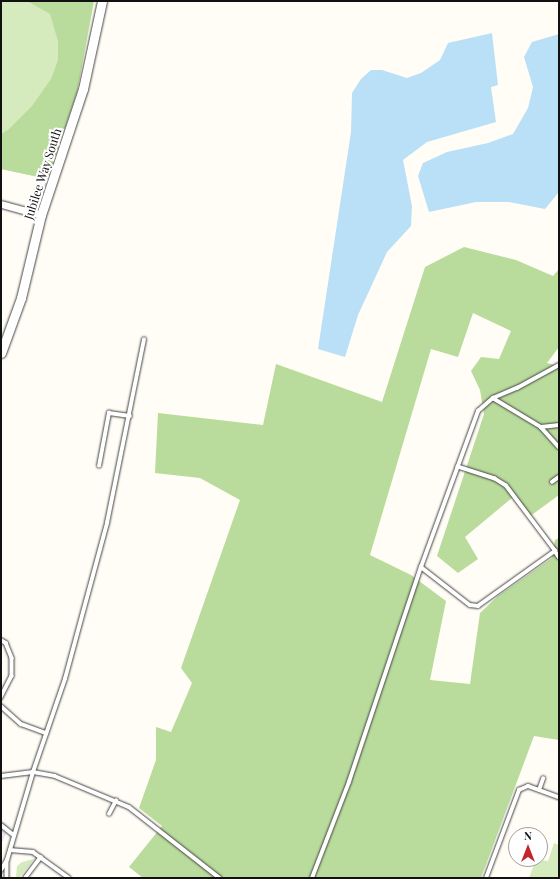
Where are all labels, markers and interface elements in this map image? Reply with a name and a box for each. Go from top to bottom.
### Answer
street label: Jubilee Way South [21,126,65,222]
north arrow [508,827,548,867]
text: N [524,828,532,843]

